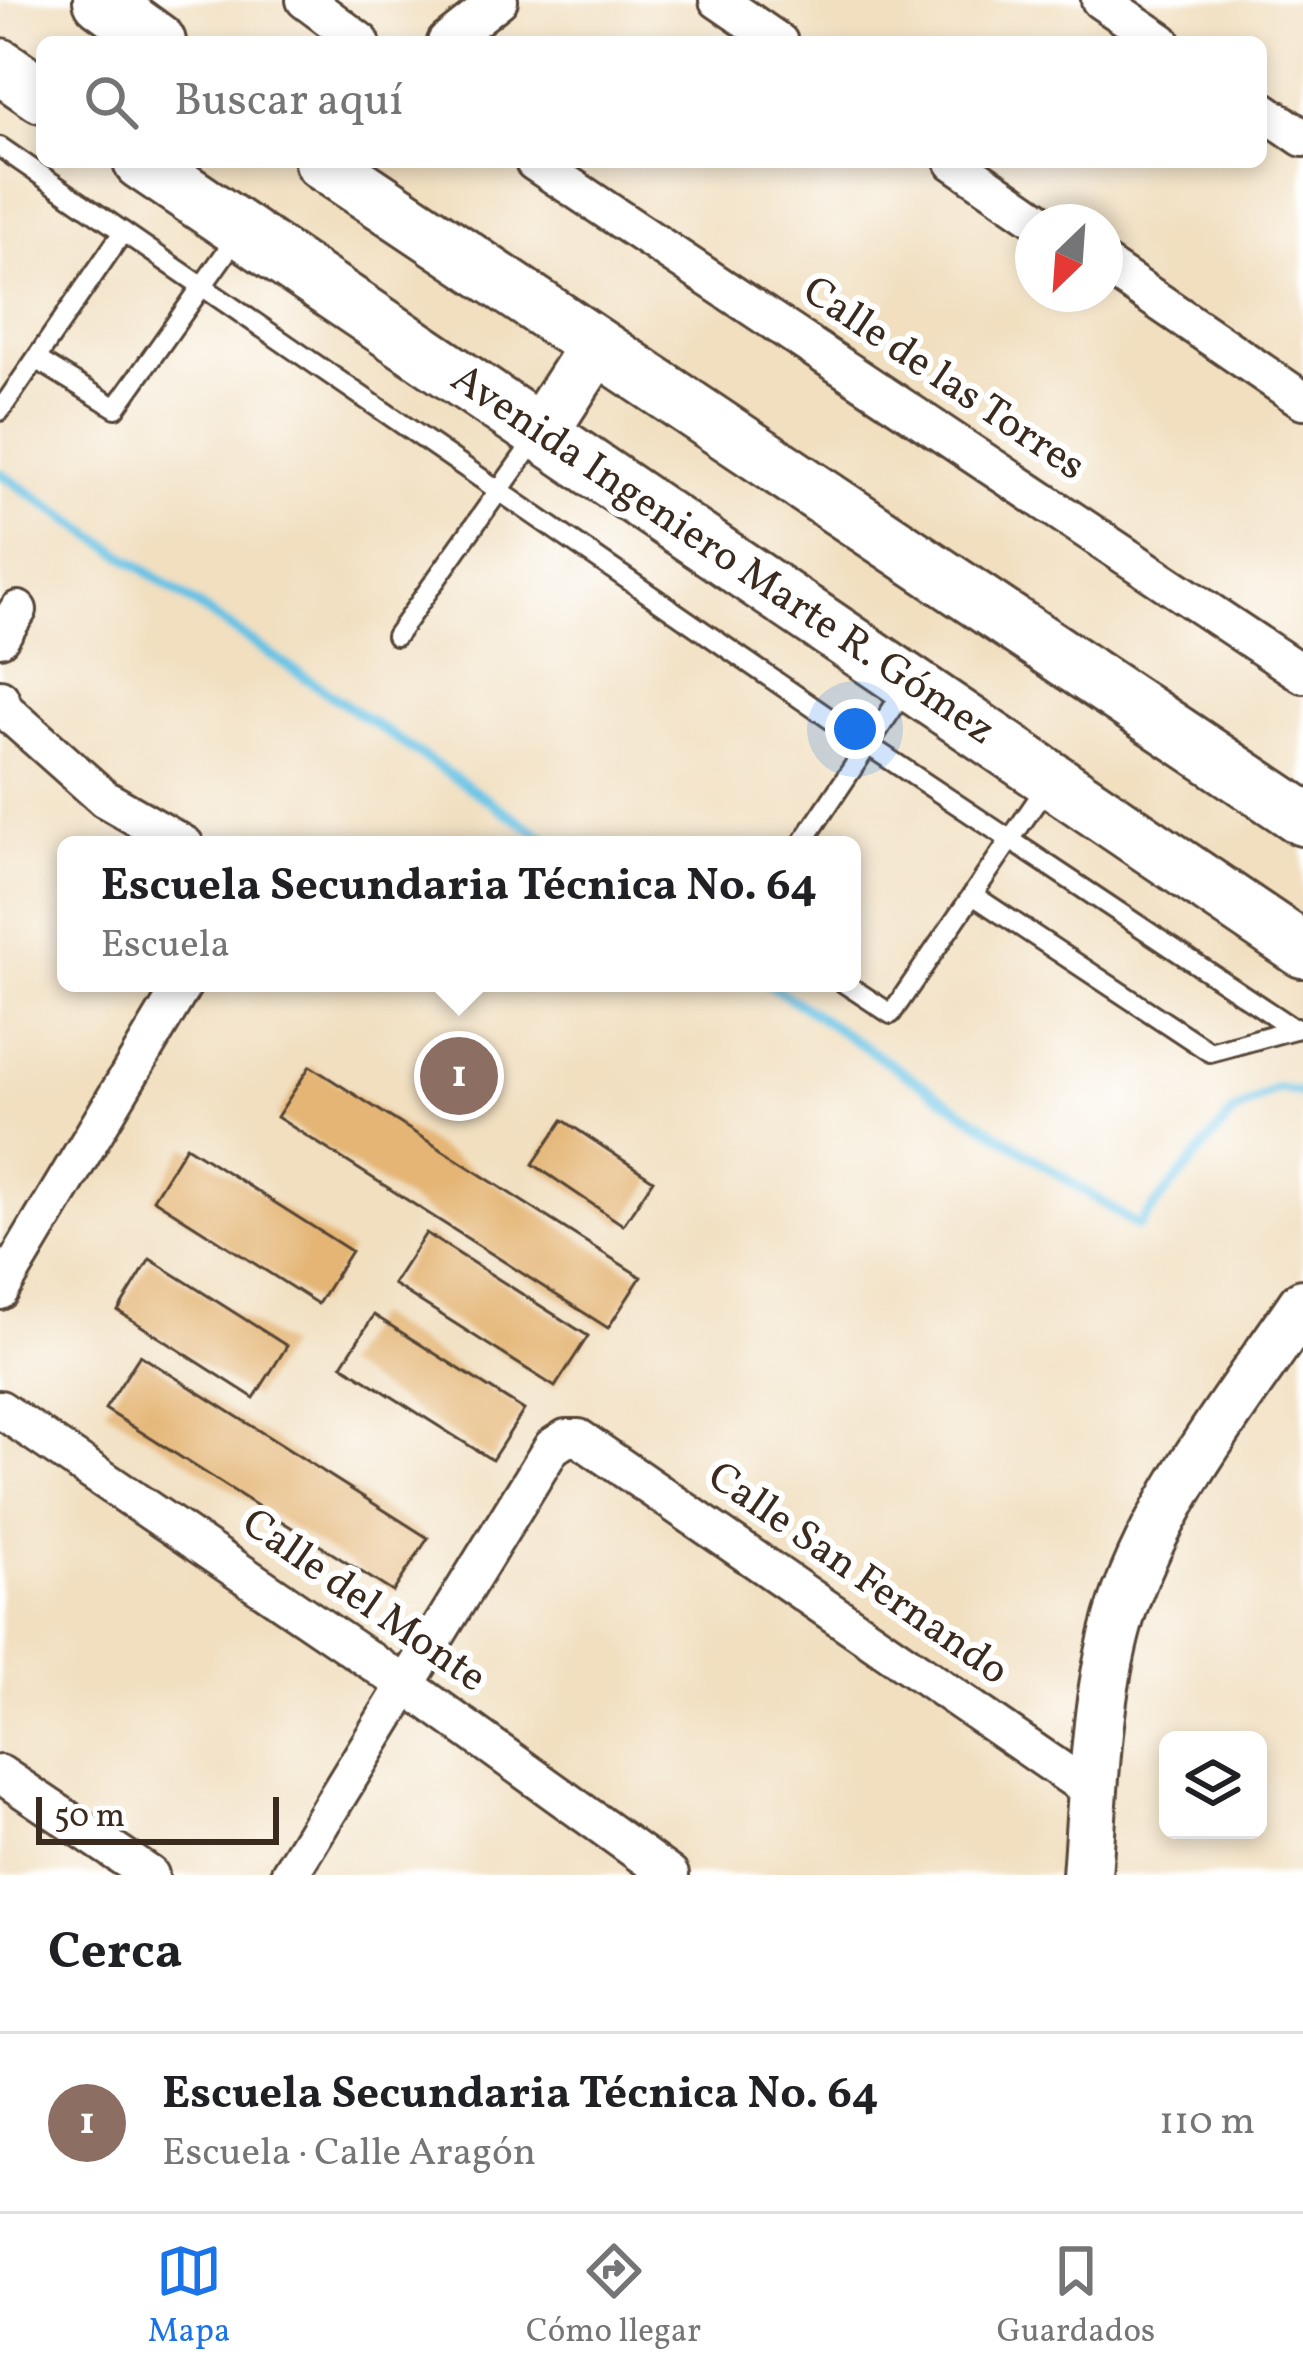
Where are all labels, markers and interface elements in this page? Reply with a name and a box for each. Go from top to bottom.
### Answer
search box [36,36,1267,168]
icon: search [78,69,144,135]
text: Buscar aquí [174,71,403,134]
north arrow [1015,204,1123,312]
street label: Calle de las Torres [790,263,1096,497]
street label: Avenida Ingeniero Marte R. Gómez [438,351,1006,761]
your location [825,699,885,759]
popup [57,836,861,992]
text: Escuela Secundaria Técnica No. 64 [101,856,817,919]
text: Escuela [101,919,230,973]
pin: 1 [420,1031,498,1121]
street label: Calle San Fernando [695,1449,1019,1701]
street label: Calle del Monte [229,1496,497,1708]
map controls [1159,1731,1267,1839]
button: layers [1159,1731,1267,1839]
scale bar [36,1791,279,1844]
text: 50 m [54,1795,125,1841]
text: Cerca [48,1918,183,1989]
text: Escuela Secundaria Técnica No. 64 [162,2064,879,2127]
text: 1 [79,2096,95,2150]
text: 110 m [1159,2096,1255,2150]
text: Escuela · Calle Aragón [162,2127,536,2181]
tab: Mapa [148,2238,230,2356]
tab: Cómo llegar [526,2238,701,2356]
tab: Guardados [997,2238,1155,2356]

